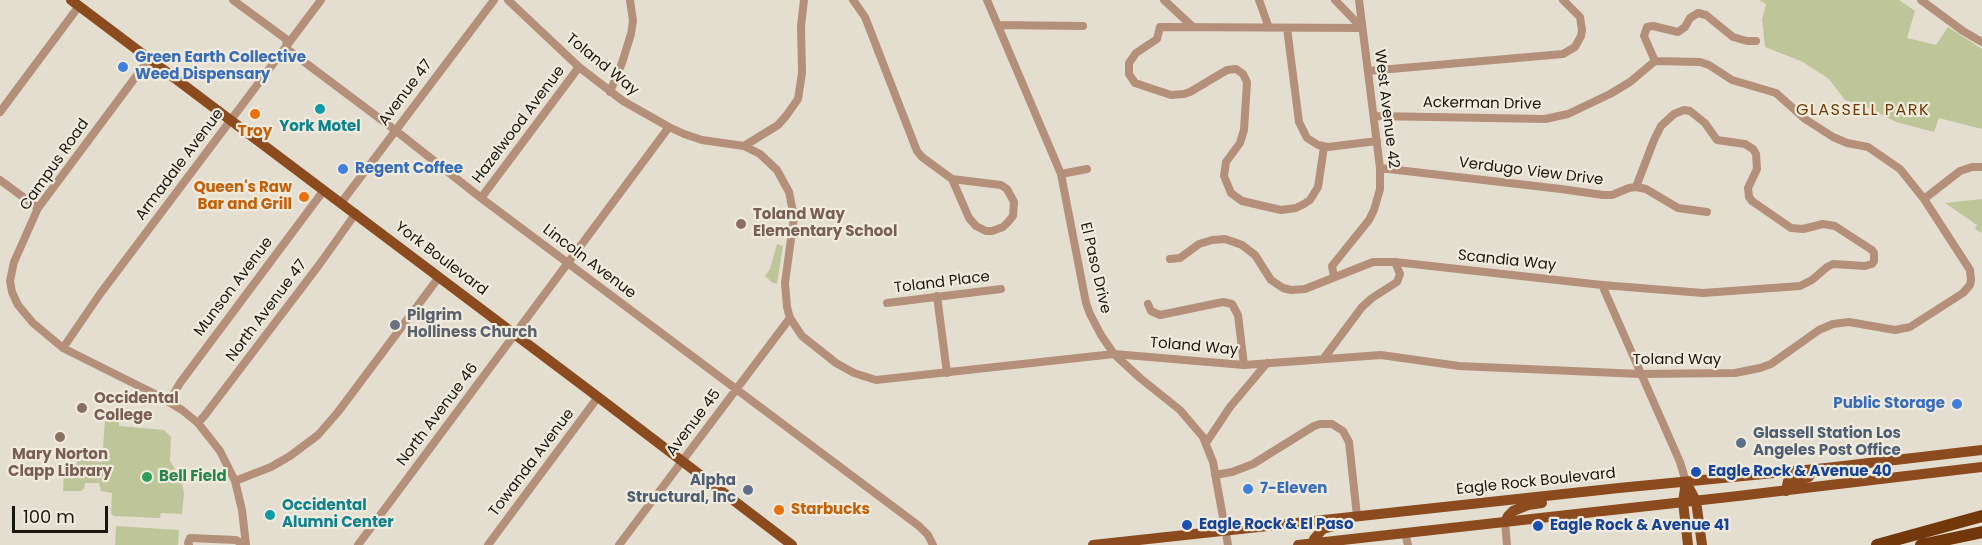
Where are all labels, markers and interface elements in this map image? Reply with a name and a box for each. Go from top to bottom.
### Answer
street label: Toland Way [562,30,642,100]
place label: Green Earth Collective Weed Dispensary [135,49,306,84]
street label: West Avenue 42 [1370,49,1402,169]
street label: Avenue 47 [375,56,437,130]
marker: Green Earth Collective Weed Dispensary [116,60,130,74]
street label: Hazelwood Avenue [469,63,569,187]
street label: Ackerman Drive [1423,94,1541,114]
district label: GLASSELL PARK [1796,101,1930,121]
marker: York Motel [313,102,327,116]
street label: Armadale Avenue [132,106,228,224]
marker: Troy [248,107,262,121]
street label: Campus Road [17,116,93,214]
place label: York Motel [279,118,361,136]
place label: Troy [238,123,272,141]
street label: Verdugo View Drive [1458,154,1604,190]
place label: Regent Coffee [355,160,463,178]
marker: Regent Coffee [336,162,350,176]
place label: Queen's Raw Bar and Grill [194,179,292,214]
marker: Queen's Raw Bar and Grill [297,190,311,204]
place label: Toland Way Elementary School [753,206,897,241]
marker: Toland Way Elementary School [734,217,748,231]
street label: York Boulevard [391,218,491,300]
street label: Lincoln Avenue [539,221,639,303]
street label: El Paso Drive [1076,221,1114,315]
street label: Munson Avenue [191,234,277,340]
street label: Scandia Way [1457,247,1557,275]
street label: North Avenue 47 [223,257,311,365]
street label: Toland Place [893,268,991,298]
place label: Pilgrim Holliness Church [407,307,537,342]
marker: Pilgrim Holliness Church [388,318,402,332]
street label: Toland Way [1149,334,1239,360]
street label: Toland Way [1633,351,1721,369]
street label: North Avenue 46 [393,360,483,470]
street label: Avenue 45 [663,386,725,460]
place label: Occidental College [94,390,179,425]
place label: Public Storage [1833,395,1945,413]
marker: Public Storage [1950,397,1964,411]
marker: Occidental College [75,401,89,415]
street label: Towanda Avenue [486,406,578,520]
place label: Glassell Station Los Angeles Post Office [1753,425,1901,460]
marker: Mary Norton Clapp Library [53,430,67,444]
marker: Glassell Station Los Angeles Post Office [1734,436,1748,450]
place label: Mary Norton Clapp Library [8,446,112,481]
place label: Eagle Rock & Avenue 40 [1708,463,1892,481]
street label: Eagle Rock Boulevard [1455,465,1617,499]
marker: Eagle Rock & Avenue 40 [1689,465,1703,479]
place label: Bell Field [159,468,227,486]
marker: Bell Field [140,470,154,484]
place label: Alpha Structural, Inc [627,472,736,507]
place label: 7-Eleven [1260,480,1327,498]
marker: 7-Eleven [1241,482,1255,496]
marker: Alpha Structural, Inc [741,483,755,497]
scale bar [15,494,111,532]
place label: Occidental Alumni Center [282,497,394,532]
place label: Starbucks [791,501,870,519]
marker: Starbucks [772,503,786,517]
text: 100 m [23,504,75,529]
marker: Occidental Alumni Center [263,508,277,522]
place label: Eagle Rock & El Paso [1199,516,1354,534]
place label: Eagle Rock & Avenue 41 [1550,517,1729,535]
marker: Eagle Rock & El Paso [1180,518,1194,532]
marker: Eagle Rock & Avenue 41 [1531,519,1545,533]

